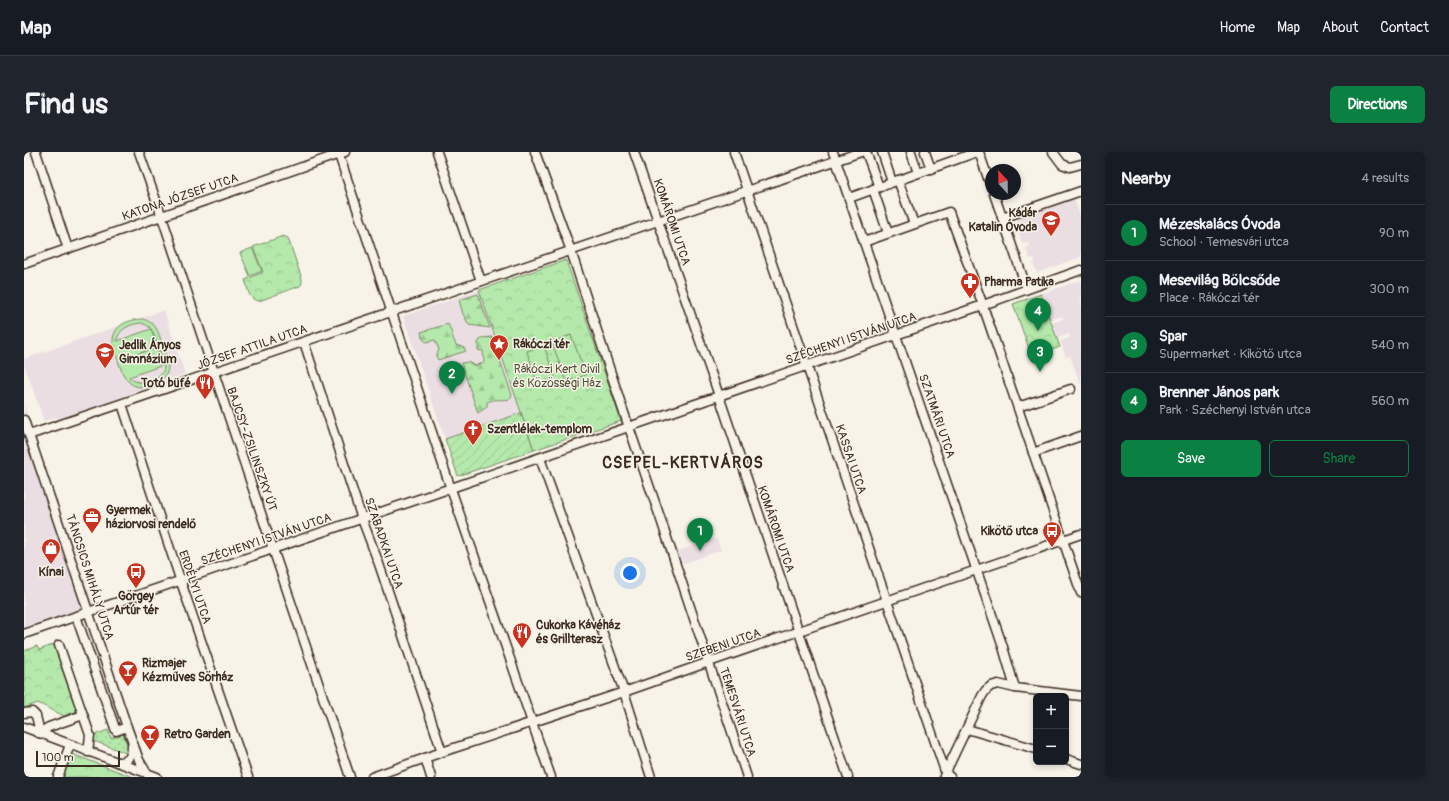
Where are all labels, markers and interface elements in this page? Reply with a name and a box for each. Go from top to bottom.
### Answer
text: Map [20,16,51,40]
text: Home [1220,19,1255,36]
text: Map [1277,19,1300,36]
text: About [1322,19,1358,36]
text: Contact [1380,19,1429,36]
button: Directions [1330,86,1425,123]
text: Find us [24,87,108,122]
north arrow [985,164,1021,200]
text: Nearby [1121,168,1170,189]
street label: KATONA JÓZSEF UTCA [120,170,240,224]
text: 4 results [1362,170,1409,186]
street label: KOMÁROMI UTCA [650,177,694,268]
place label: Kádár Katalin Óvoda [968,206,1038,235]
school or university icon: Kádár Katalin Óvoda [1040,209,1062,237]
text: Mézeskalács Óvoda [1159,215,1280,234]
text: 1 [1131,225,1137,241]
text: 90 m [1379,225,1409,241]
text: School · Temesvári utca [1159,234,1289,250]
pharmacy icon: Pharma Patika [959,271,981,299]
text: Mesevilág Bölcsőde [1159,271,1280,290]
place label: Pharma Patika [984,275,1054,290]
text: 2 [1130,281,1138,297]
text: 300 m [1370,281,1409,297]
text: Place · Rákóczi tér [1159,290,1260,306]
pin: 4 [1025,298,1051,331]
street label: SZÉCHENYI ISTVÁN UTCA [783,308,919,368]
street label: JÓZSEF ATTILA UTCA [195,321,309,373]
text: Spar [1159,327,1187,346]
place icon: Rákóczi tér [488,333,510,361]
place label: Jedlik Ányos Gimnázium [119,337,181,367]
place label: Rákóczi tér [513,337,570,352]
text: 3 [1130,337,1138,353]
text: 540 m [1371,337,1409,353]
pin: 3 [1027,339,1053,372]
school or university icon: Jedlik Ányos Gimnázium [94,341,116,369]
text: Supermarket · Kikötő utca [1159,346,1302,362]
pin: 2 [439,361,465,394]
park label: Rákóczi Kert Civil és Közösségi Ház [513,362,601,391]
restaurant icon: Totó büfé [194,372,216,400]
street label: SZATMÁRI UTCA [915,372,959,460]
place label: Totó büfé [140,376,192,391]
text: Brenner János park [1159,383,1279,402]
street label: BAJCSY-ZSILINSZKY ÚT [223,385,281,514]
text: 4 [1130,393,1138,409]
text: 560 m [1371,393,1409,409]
text: Park · Széchenyi István utca [1159,402,1311,418]
church icon: Szentlélek-templom [462,418,484,446]
place label: Szentlélek-templom [487,422,592,437]
street label: KASSAI UTCA [832,422,870,496]
button: Save [1121,440,1261,477]
button: Share [1269,440,1409,477]
district label: CSEPEL-KERTVÁROS [602,452,764,473]
street label: KOMÁROMI UTCA [754,484,798,575]
street label: SZABADKAI UTCA [361,496,406,591]
place label: Gyermek háziorvosi rendelő [106,503,197,532]
office icon: Gyermek háziorvosi rendelő [81,506,103,534]
street label: SZÉCHENYI ISTVÁN UTCA [198,509,334,569]
street label: TÁNCSICS MIHÁLY UTCA [62,512,118,642]
pin: 1 [687,518,713,551]
bus stop icon: Kikötő utca [1041,520,1063,548]
place label: Kikötő utca [981,524,1038,539]
shop icon: Kínai [40,537,62,565]
street label: ERDÉLYI UTCA [175,548,215,626]
bus stop icon: Görgey Artúr tér [125,561,147,589]
your location [620,563,640,583]
place label: Kínai [38,565,64,580]
place label: Görgey Artúr tér [113,589,159,618]
place label: Cukorka Kávéház és Grillterasz [535,618,621,647]
restaurant icon: Cukorka Kávéház és Grillterasz [511,621,533,649]
street label: SZEBENI UTCA [684,626,763,665]
place label: Rizmajer Kézműves Sörház [142,656,234,685]
bar icon: Rizmajer Kézműves Sörház [117,659,139,687]
street label: TEMESVÁRI UTCA [716,665,760,759]
map controls [1033,693,1069,765]
button: + [1033,693,1069,729]
bar icon: Retro Garden [139,723,161,751]
place label: Retro Garden [164,727,231,742]
button: − [1033,729,1069,765]
scale bar [36,749,120,768]
text: 100 m [42,751,73,764]

